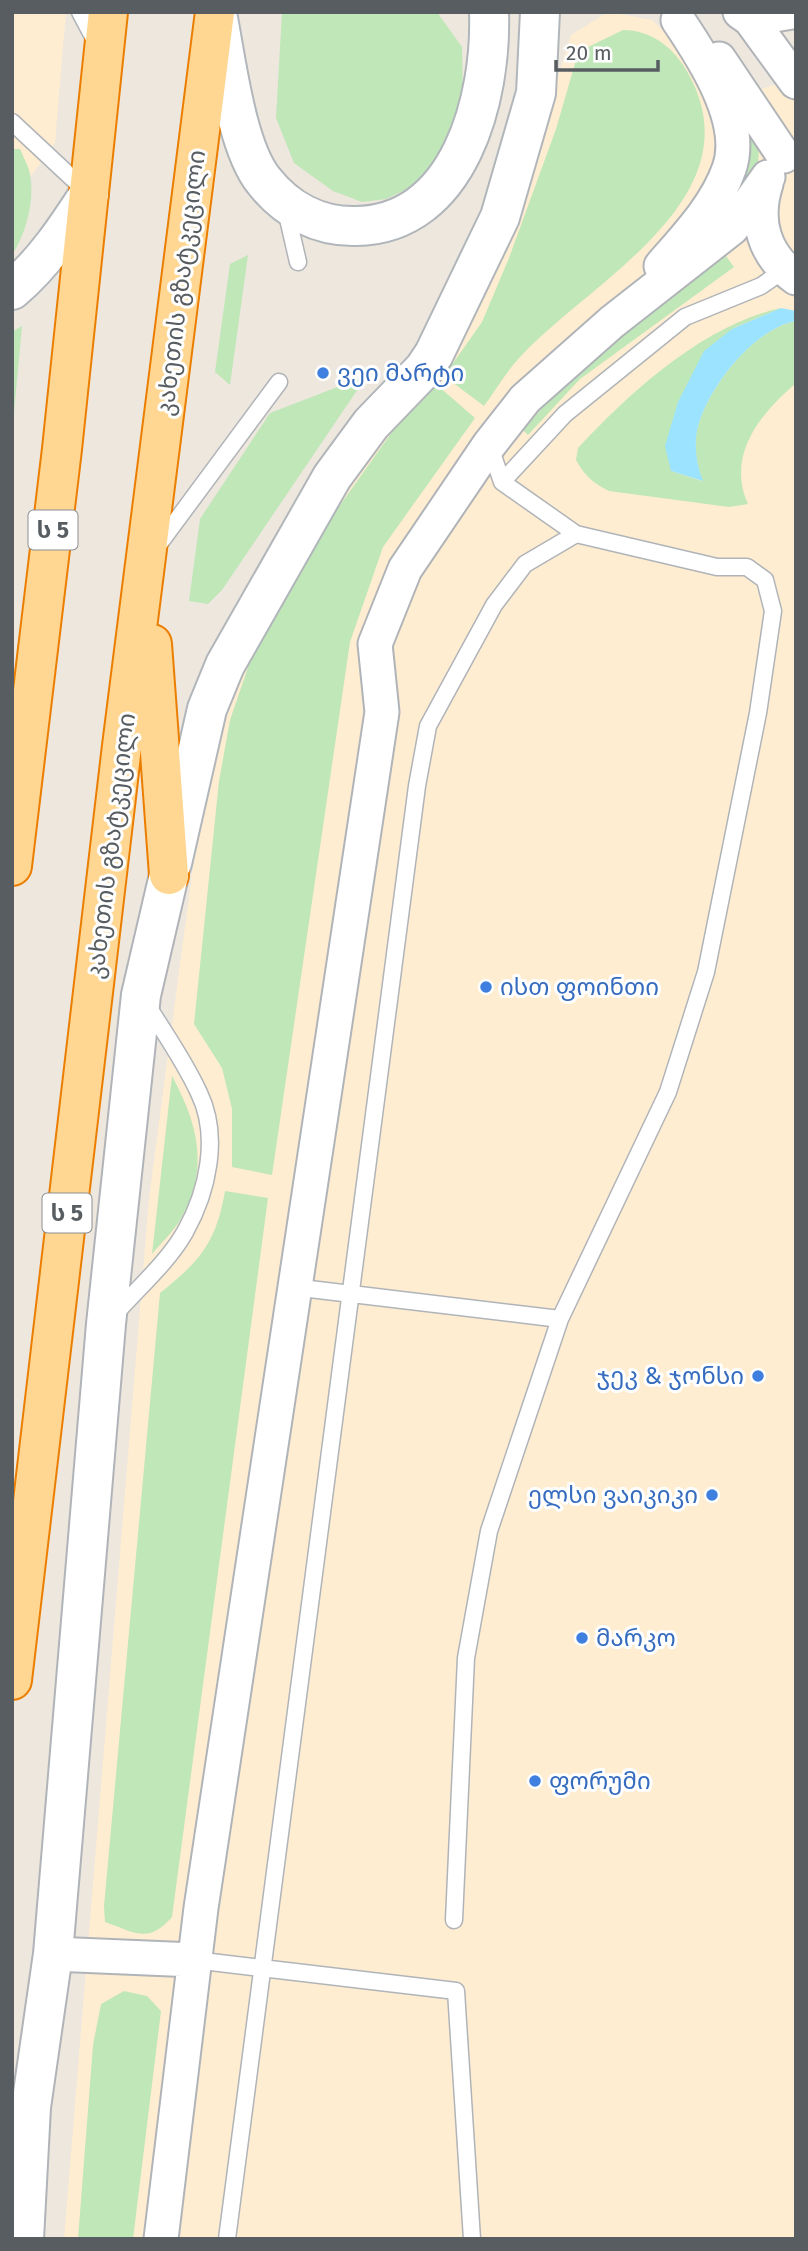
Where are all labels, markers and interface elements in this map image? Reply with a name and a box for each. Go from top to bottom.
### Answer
scale bar [556,28,658,72]
text: 20 m [566,40,612,66]
street label: კახეთის გზატკეცილი [151,148,211,418]
place label: ვეი მარტი [337,359,464,387]
marker: ვეი მარტი [315,365,331,381]
road number: ს 5 [28,510,78,550]
street label: კახეთის გზატკეცილი [81,711,141,981]
place label: ისთ ფოინთი [500,973,659,1001]
marker: ისთ ფოინთი [478,979,494,995]
road number: ს 5 [42,1194,92,1232]
place label: ჯეკ & ჯონსი [597,1362,744,1390]
marker: ჯეკ & ჯონსი [750,1368,766,1384]
place label: ელსი ვაიკიკი [528,1481,698,1509]
marker: ელსი ვაიკიკი [704,1487,720,1503]
place label: მარკო [596,1624,676,1652]
marker: მარკო [574,1630,590,1646]
place label: ფორუმი [549,1767,651,1795]
marker: ფორუმი [527,1773,543,1789]

